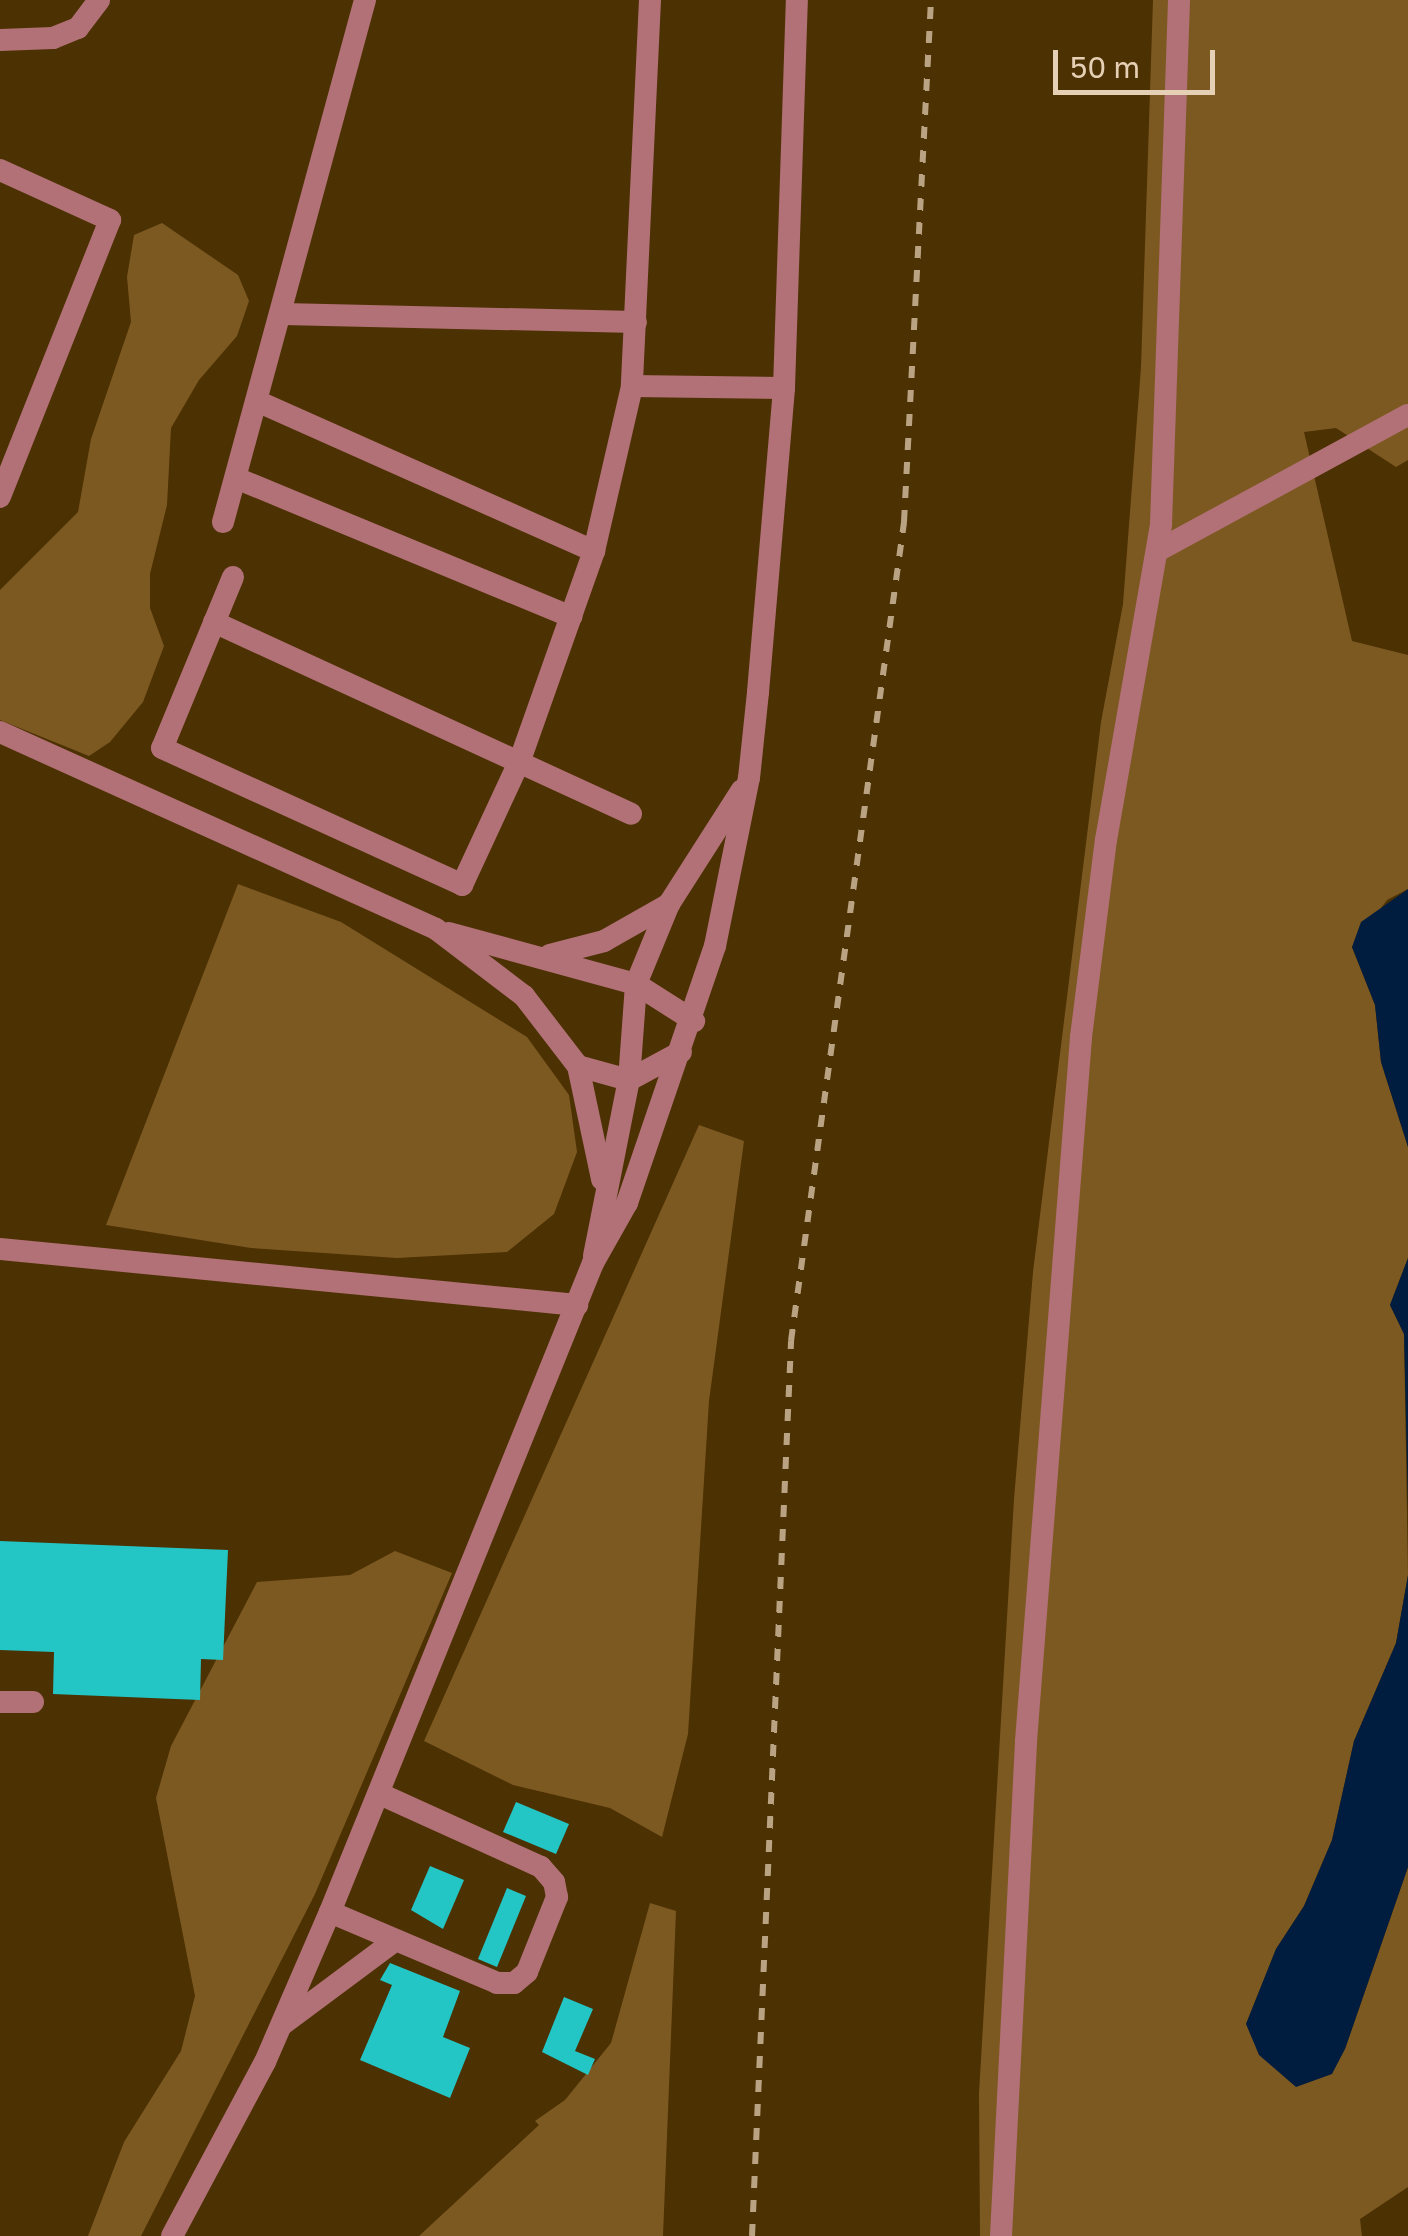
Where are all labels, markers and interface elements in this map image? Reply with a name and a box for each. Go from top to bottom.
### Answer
scale bar [1058,30,1220,92]
text: 50 m [1070,49,1140,85]

